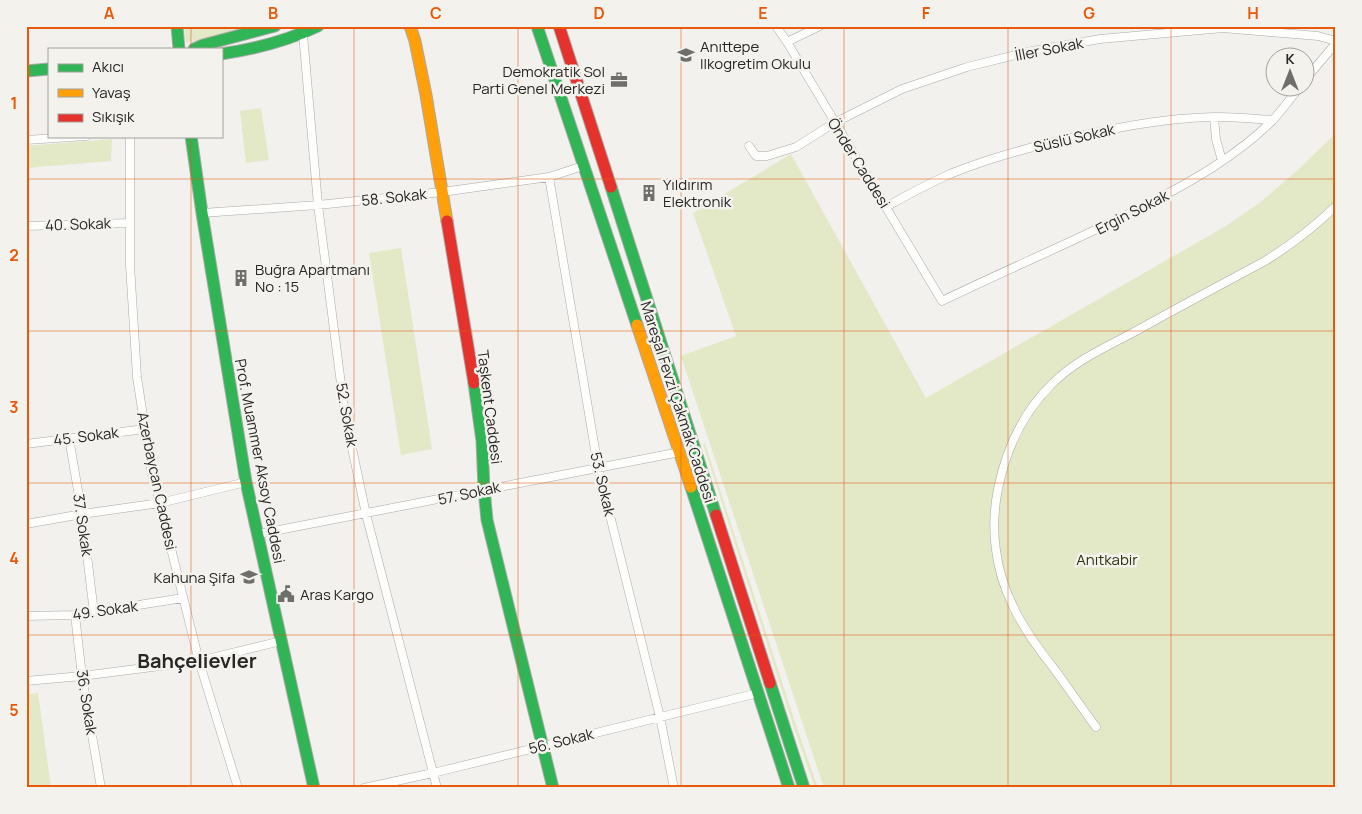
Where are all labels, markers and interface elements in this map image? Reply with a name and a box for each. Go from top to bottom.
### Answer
text: A [104,2,115,24]
text: B [268,2,278,24]
text: C [430,2,442,24]
text: D [593,2,605,24]
text: E [758,2,768,24]
text: F [922,2,931,24]
text: G [1083,2,1095,24]
text: H [1247,2,1259,24]
street label: İller Sokak [1013,32,1085,66]
place label: Anıttepe Ilkogretim Okulu [700,36,811,74]
school or university icon: Anıttepe Ilkogretim Okulu [676,45,696,65]
legend [48,48,222,138]
north arrow [1264,48,1314,98]
text: K [1285,49,1295,68]
text: Akıcı [92,56,124,77]
place label: Demokratik Sol Parti Genel Merkezi [473,61,605,99]
office icon: Demokratik Sol Parti Genel Merkezi [609,70,629,90]
text: Yavaş [92,82,131,103]
text: 1 [10,92,18,114]
text: Sıkışık [92,106,135,127]
street label: Önder Caddesi [823,114,895,212]
street label: Süslü Sokak [1031,118,1117,158]
place label: Yıldırım Elektronik [663,174,732,212]
street label: 58. Sokak [360,183,428,211]
building icon: Yıldırım Elektronik [639,183,659,203]
street label: Ergin Sokak [1092,184,1173,239]
street label: 40. Sokak [45,212,112,236]
text: 2 [9,244,19,266]
place label: Buğra Apartmanı No : 15 [255,259,370,297]
building icon: Buğra Apartmanı No : 15 [231,268,251,288]
street label: Mareşal Fevzi Çakmak Caddesi [635,299,721,505]
street label: Taşkent Caddesi [473,349,507,465]
street label: Prof. Muammer Aksoy Caddesi [230,357,290,565]
street label: 52. Sokak [331,381,363,449]
text: 3 [9,396,19,418]
street label: Azerbaycan Caddesi [132,410,182,552]
street label: 45. Sokak [52,422,120,450]
street label: 53. Sokak [585,450,621,519]
street label: 57. Sokak [436,476,503,510]
street label: 37. Sokak [68,492,98,558]
text: 4 [9,547,19,569]
park label: Anıtkabir [1076,549,1138,570]
place label: Kahuna Şifa [154,567,235,588]
school or university icon: Kahuna Şifa [239,567,259,587]
public building icon: Aras Kargo [276,584,296,604]
place label: Aras Kargo [300,584,374,605]
street label: 49. Sokak [71,595,140,625]
district label: Bahçelievler [137,647,257,674]
street label: 36. Sokak [71,668,103,737]
text: 5 [9,699,19,721]
street label: 56. Sokak [526,723,596,759]

